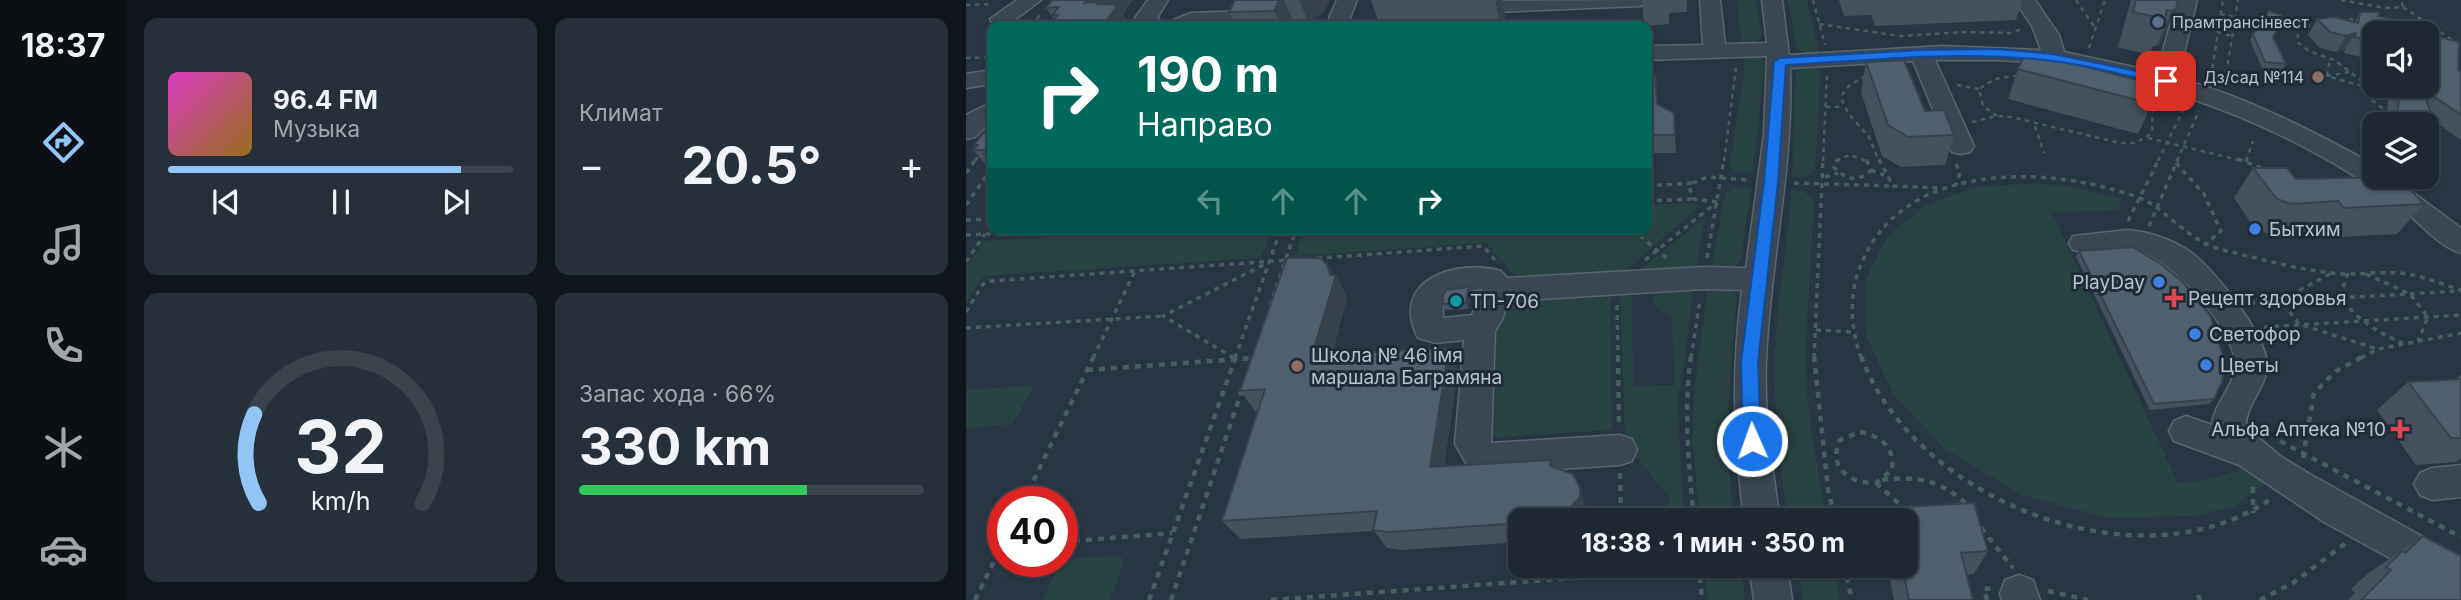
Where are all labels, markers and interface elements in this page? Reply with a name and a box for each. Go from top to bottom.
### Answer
place label: Прамтрансінвест [2172,12,2309,32]
marker: Прамтрансінвест [2150,14,2166,30]
map controls [2362,21,2439,189]
button: sound [2362,21,2439,98]
text: 18:37 [21,26,105,65]
text: 190 m [1137,45,1279,104]
icon: right [1022,49,1113,140]
pin [2136,51,2196,111]
icon: arrive [2147,62,2185,100]
place label: Дз/сад №114 [2204,67,2304,87]
marker: Дз/сад №114 [2310,69,2326,85]
text: 96.4 FM [273,84,378,115]
text: Климат [579,99,663,127]
text: Направо [1137,105,1273,144]
button: layers [2362,112,2439,189]
text: Музыка [273,115,360,143]
icon: directions [39,118,88,167]
text: 20.5° [681,134,822,197]
text: − [579,142,604,188]
text: + [899,142,924,188]
icon: left [1191,182,1229,220]
icon: ahead [1264,182,1302,220]
icon: ahead [1337,182,1375,220]
icon: right [1410,182,1448,220]
icon: previous [207,183,245,221]
icon: pause [322,183,360,221]
icon: next [437,183,475,221]
place label: Бытхим [2269,218,2341,241]
icon: music [39,220,88,269]
marker: Бытхим [2247,221,2263,237]
place label: PlayDay [2072,271,2145,294]
marker: PlayDay [2151,274,2167,290]
place label: Рецепт здоровья [2188,287,2347,310]
place label: ТП-706 [1470,290,1539,313]
marker: Рецепт здоровья [2166,290,2182,306]
marker: ТП-706 [1448,293,1464,309]
icon: phone [39,321,88,370]
place label: Светофор [2209,323,2301,346]
marker: Светофор [2187,326,2203,342]
place label: Школа № 46 імя маршала Баграмяна [1311,344,1502,389]
place label: Цветы [2220,354,2279,377]
marker: Цветы [2198,357,2214,373]
marker: Школа № 46 імя маршала Баграмяна [1289,358,1305,374]
text: Запас хода · 66% [579,380,776,408]
text: 32 [294,403,387,492]
position arrow [1715,404,1789,478]
text: 330 km [579,415,771,478]
place label: Альфа Аптека №10 [2211,418,2386,441]
marker: Альфа Аптека №10 [2392,421,2408,437]
icon: climate [39,423,88,472]
text: km/h [311,486,370,516]
speed limit sign: 40 [987,486,1078,577]
icon: car [39,525,88,574]
text: 18:38 · 1 мин · 350 m [1581,527,1845,558]

